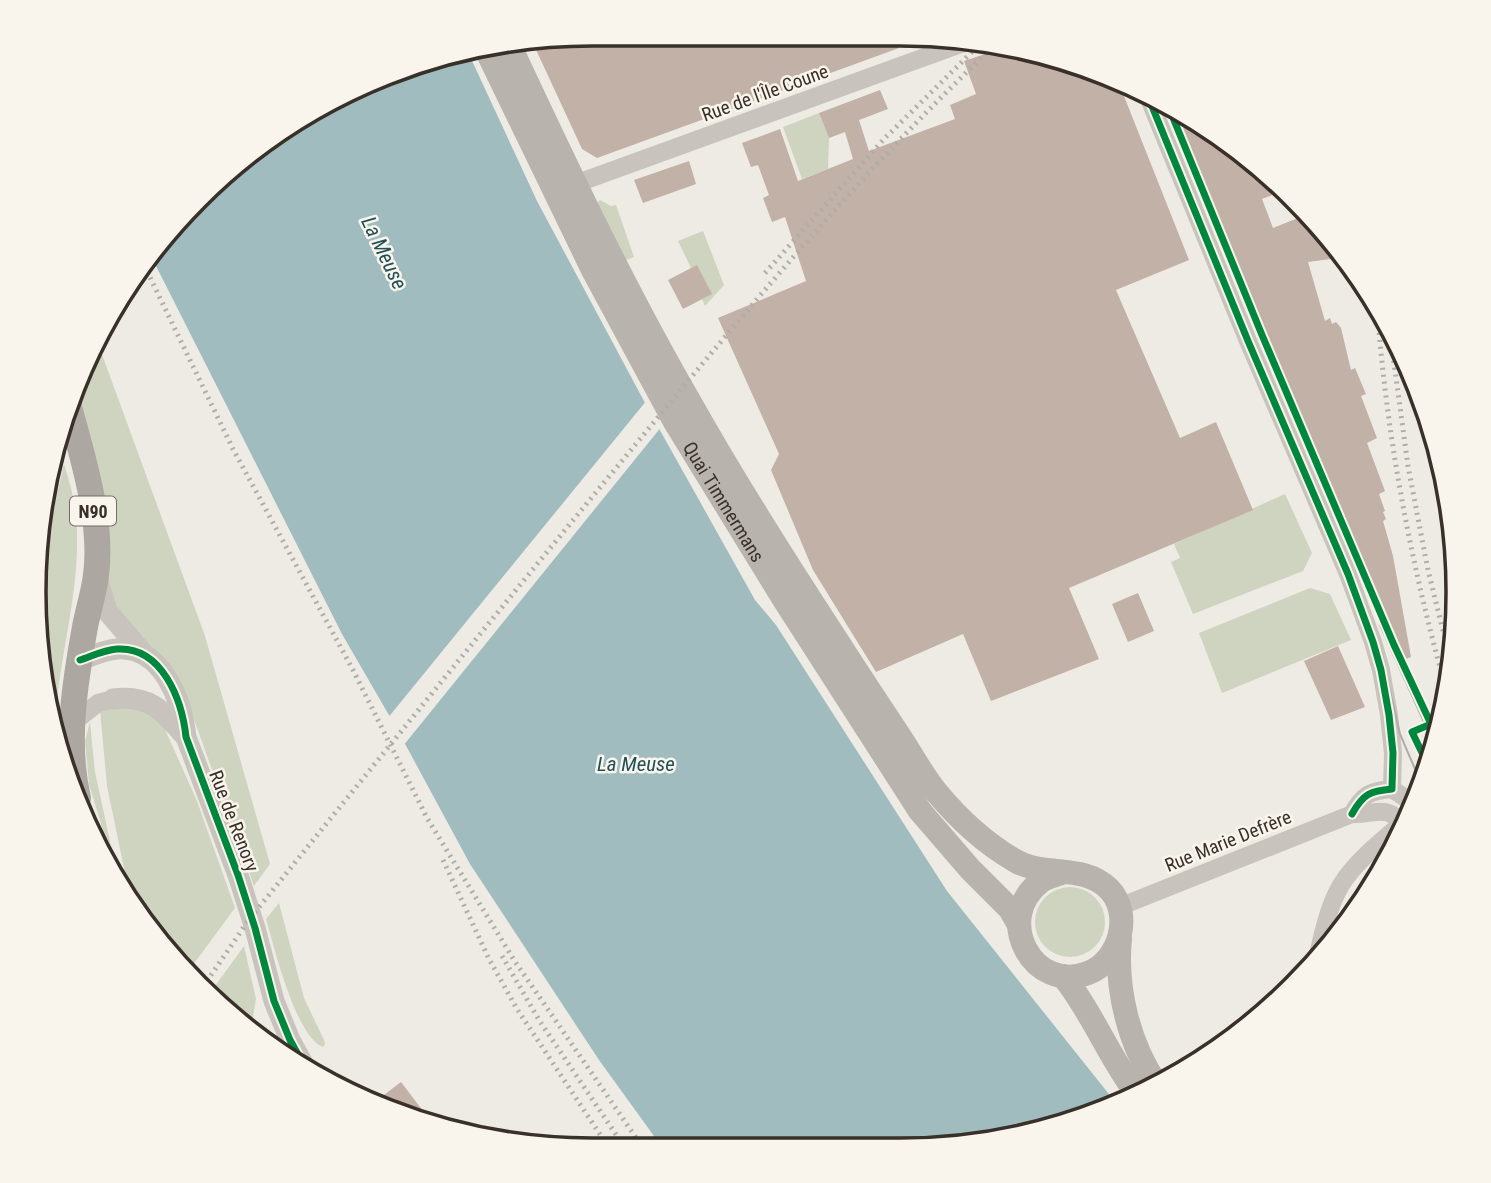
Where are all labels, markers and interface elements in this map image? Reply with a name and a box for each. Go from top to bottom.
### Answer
street label: Rue de l'Île Coune [699,59,831,127]
water label: La Meuse [356,213,412,293]
street label: Quai Timmermans [678,437,770,566]
road number: N90 [70,496,116,526]
water label: La Meuse [597,752,675,776]
street label: Rue de Renory [204,767,264,875]
street label: Rue Marie Defrère [1161,805,1295,877]

